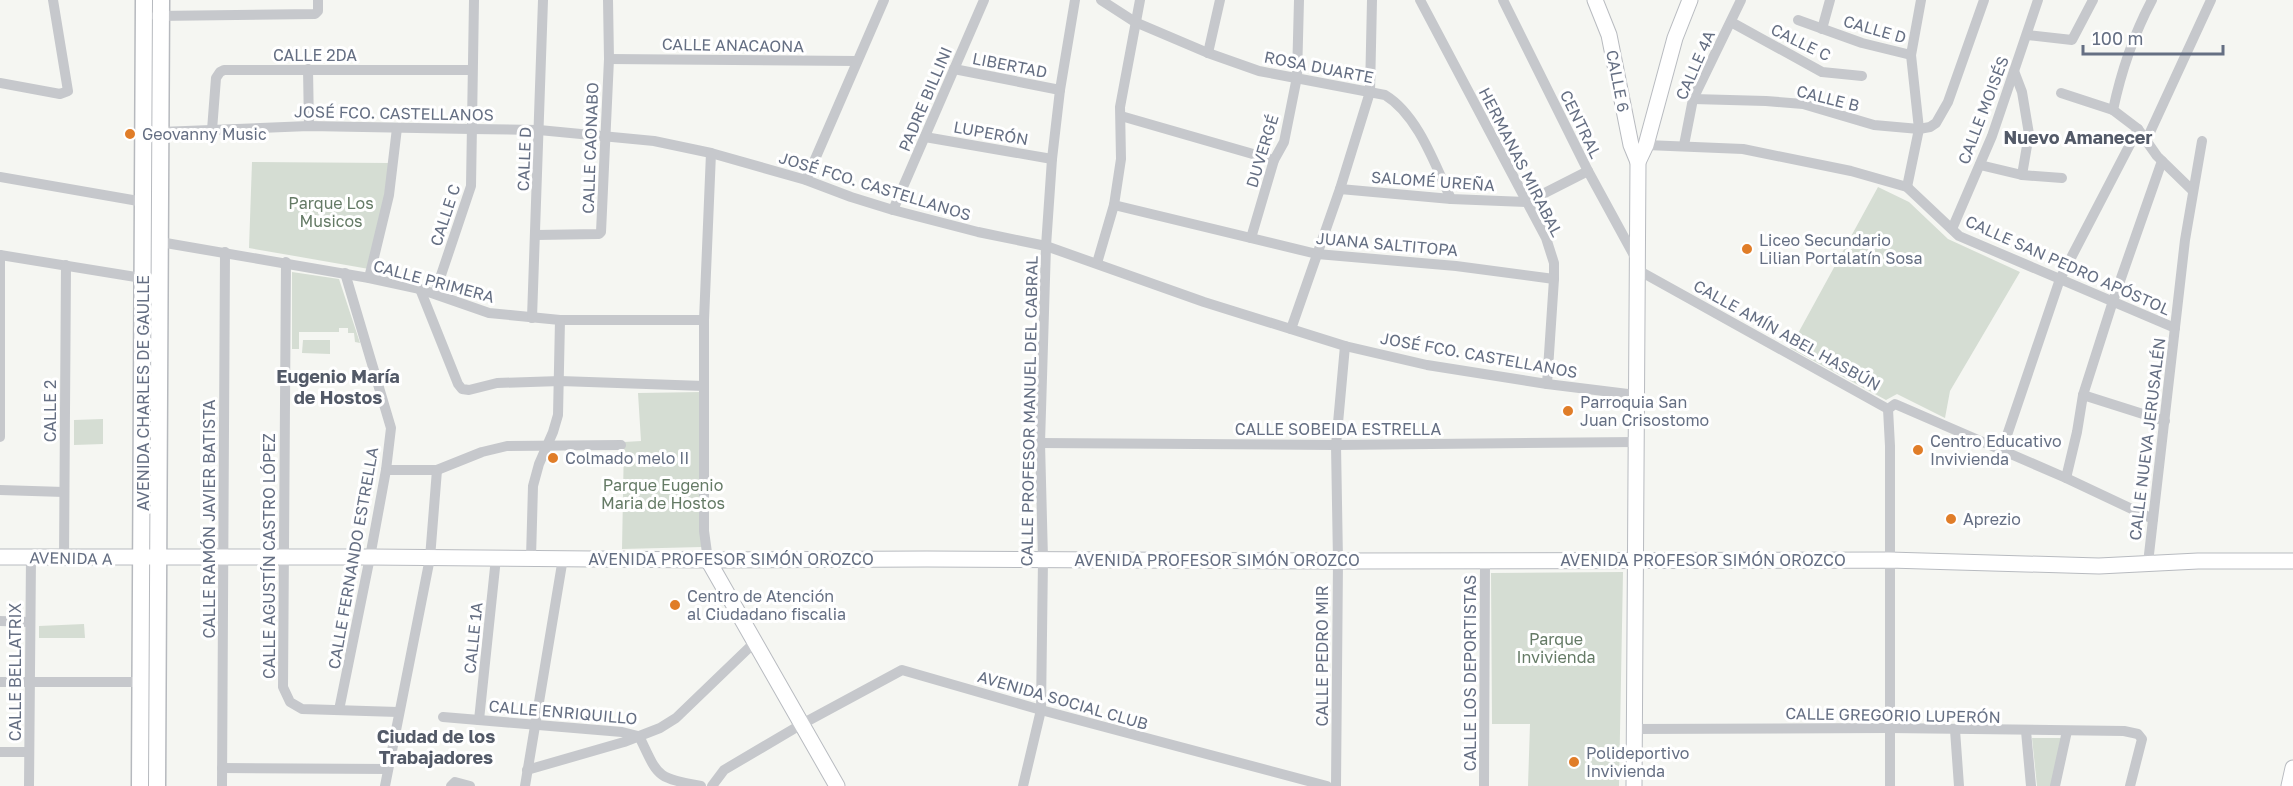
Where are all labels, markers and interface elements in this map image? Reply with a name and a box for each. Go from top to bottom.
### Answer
street label: CALLE D [1841,11,1909,47]
scale bar [2083,18,2222,56]
street label: CALLE C [1768,19,1834,65]
street label: CALLE 4A [1671,27,1719,103]
text: 100 m [2092,27,2143,49]
street label: CALLE ANACAONA [662,34,805,56]
street label: PADRE BILLINI [894,44,956,154]
street label: CALLE 2DA [273,45,357,65]
street label: ROSA DUARTE [1263,47,1375,87]
street label: LIBERTAD [971,48,1049,82]
street label: CALLE 6 [1602,48,1634,114]
street label: CALLE MOISÉS [1953,53,2013,167]
street label: CALLE B [1795,81,1861,115]
street label: CALLE CAONABO [578,82,602,214]
street label: HERMANAS MIRABAL [1475,84,1567,240]
street label: CENTRAL [1556,87,1606,161]
street label: JOSÉ FCO. CASTELLANOS [294,101,494,125]
street label: DUVERGÉ [1241,112,1283,190]
street label: LUPERÓN [952,117,1030,149]
place label: Geovanny Music [142,124,267,144]
street label: CALLE D [513,126,535,192]
district label: Nuevo Amanecer [2004,126,2152,148]
marker: Geovanny Music [123,127,137,141]
street label: JOSÉ FCO. CASTELLANOS [776,147,974,225]
street label: SALOMÉ UREÑA [1371,167,1496,195]
street label: CALLE C [426,181,464,249]
park label: Parque Los Musicos [288,193,374,231]
street label: CALLE SAN PEDRO APÓSTOL [1962,211,2174,319]
street label: JUANA SALTITOPA [1315,228,1459,260]
place label: Liceo Secundario Lilian Portalatín Sosa [1759,230,1923,268]
marker: Liceo Secundario Lilian Portalatín Sosa [1740,242,1754,256]
street label: CALLE PRIMERA [371,255,497,307]
street label: CALLE PROFESOR MANUEL DEL CABRAL [1016,255,1042,567]
street label: AVENIDA CHARLES DE GAULLE [133,275,153,511]
street label: CALLE AMÍN ABEL HASBÚN [1690,275,1884,395]
street label: JOSÉ FCO. CASTELLANOS [1379,328,1579,382]
street label: CALLE NUEVA JERUSALÉN [2125,337,2169,541]
district label: Eugenio María de Hostos [276,365,400,408]
street label: CALLE 2 [40,380,60,442]
place label: Parroquia San Juan Crisostomo [1580,392,1709,430]
street label: CALLE RAMÓN JAVIER BATISTA [199,399,219,638]
marker: Parroquia San Juan Crisostomo [1561,404,1575,418]
street label: CALLE SOBEIDA ESTRELLA [1235,419,1441,439]
place label: Centro Educativo Invivienda [1930,431,2062,469]
street label: CALLE AGUSTÍN CASTRO LÓPEZ [259,433,279,679]
marker: Centro Educativo Invivienda [1911,443,1925,457]
street label: CALLE FERNANDO ESTRELLA [324,445,382,671]
place label: Colmado melo II [565,448,689,468]
marker: Colmado melo II [546,451,560,465]
park label: Parque Eugenio Maria de Hostos [601,475,725,513]
place label: Aprezio [1963,509,2021,529]
marker: Aprezio [1944,512,1958,526]
street label: AVENIDA A [29,547,113,569]
street label: AVENIDA PROFESOR SIMÓN OROZCO [588,549,874,569]
street label: AVENIDA PROFESOR SIMÓN OROZCO [1074,550,1360,570]
street label: AVENIDA PROFESOR SIMÓN OROZCO [1560,550,1846,570]
street label: CALLE LOS DEPORTISTAS [1460,575,1480,771]
street label: CALLE PEDRO MIR [1312,585,1332,727]
place label: Centro de Atención al Ciudadano fiscalia [687,586,846,624]
marker: Centro de Atención al Ciudadano fiscalia [668,598,682,612]
street label: CALLE 1A [459,601,487,675]
street label: CALLE BELLATRIX [5,602,25,741]
park label: Parque Invivienda [1516,629,1596,667]
street label: AVENIDA SOCIAL CLUB [976,666,1150,734]
street label: CALLE ENRIQUILLO [488,696,638,728]
street label: CALLE GREGORIO LUPERÓN [1785,703,2001,727]
district label: Ciudad de los Trabajadores [377,725,495,768]
place label: Polideportivo Invivienda [1586,743,1689,781]
marker: Polideportivo Invivienda [1567,755,1581,769]

